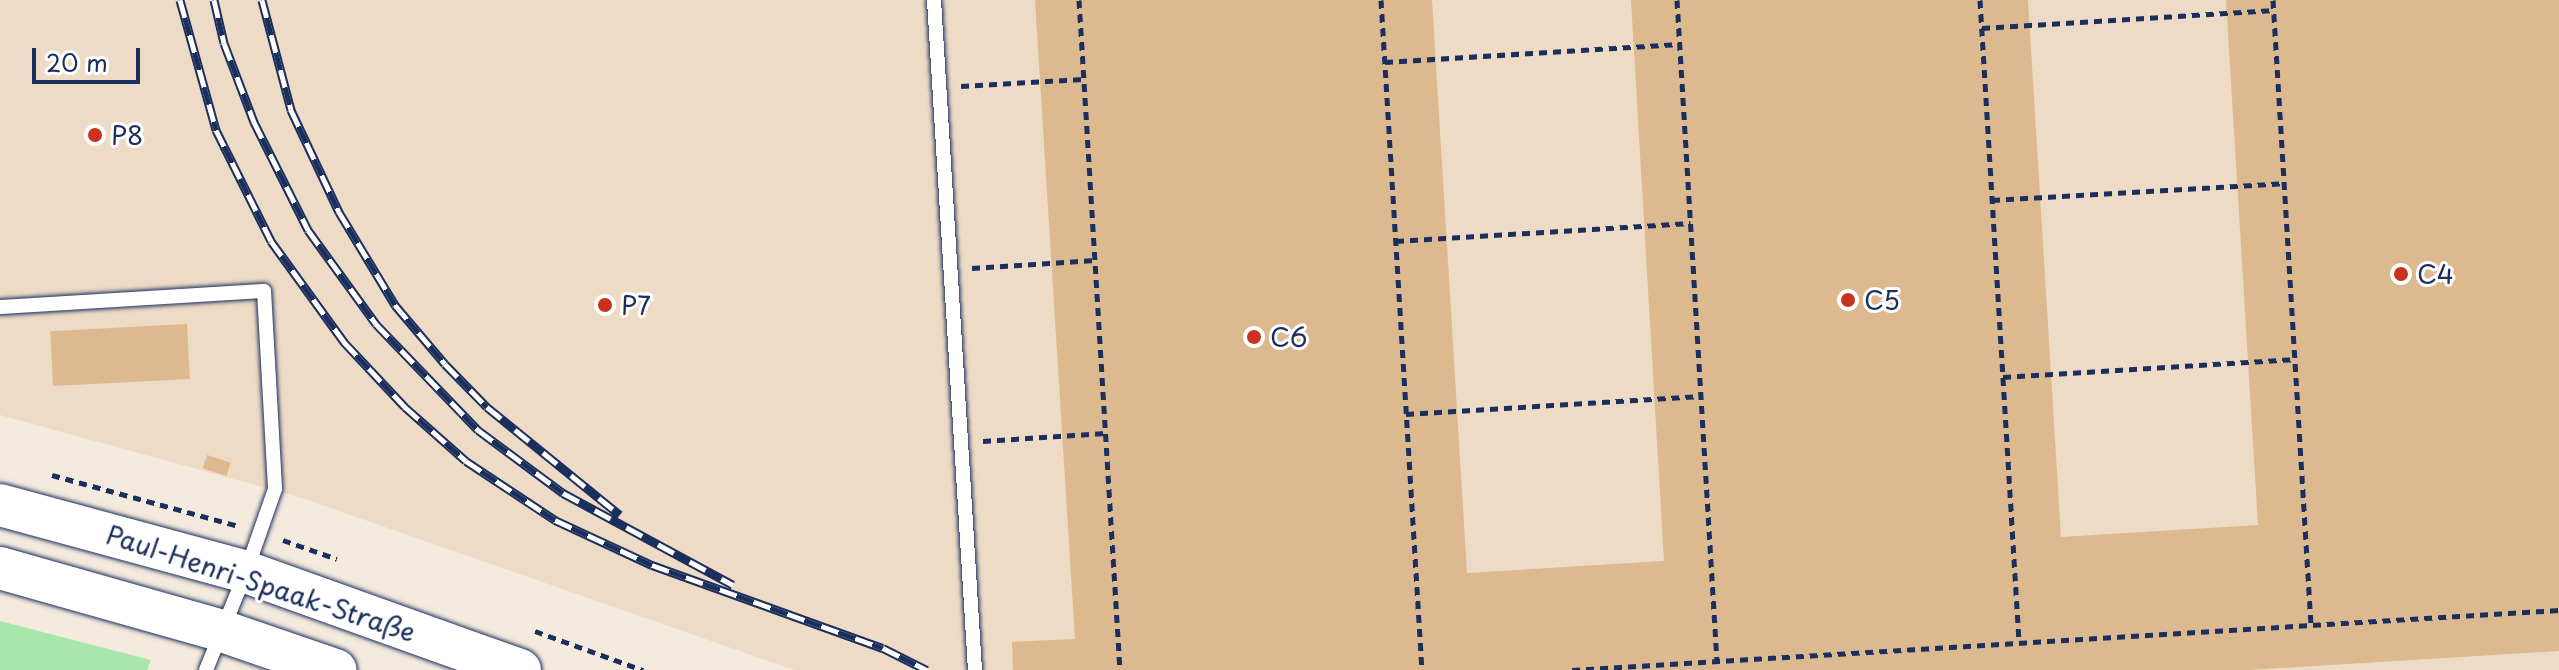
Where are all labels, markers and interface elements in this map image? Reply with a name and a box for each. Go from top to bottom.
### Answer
scale bar [36,32,144,82]
text: 20 m [46,44,108,80]
place label: P8 [111,119,143,151]
marker: P8 [86,126,104,144]
place label: C4 [2417,258,2454,290]
marker: C4 [2392,265,2410,283]
place label: C5 [1864,284,1900,316]
place label: P7 [621,289,651,321]
marker: C5 [1839,291,1857,309]
marker: P7 [596,296,614,314]
place label: C6 [1270,321,1308,353]
marker: C6 [1245,328,1263,346]
street label: Paul-Henri-Spaak-Straße [102,518,420,648]

